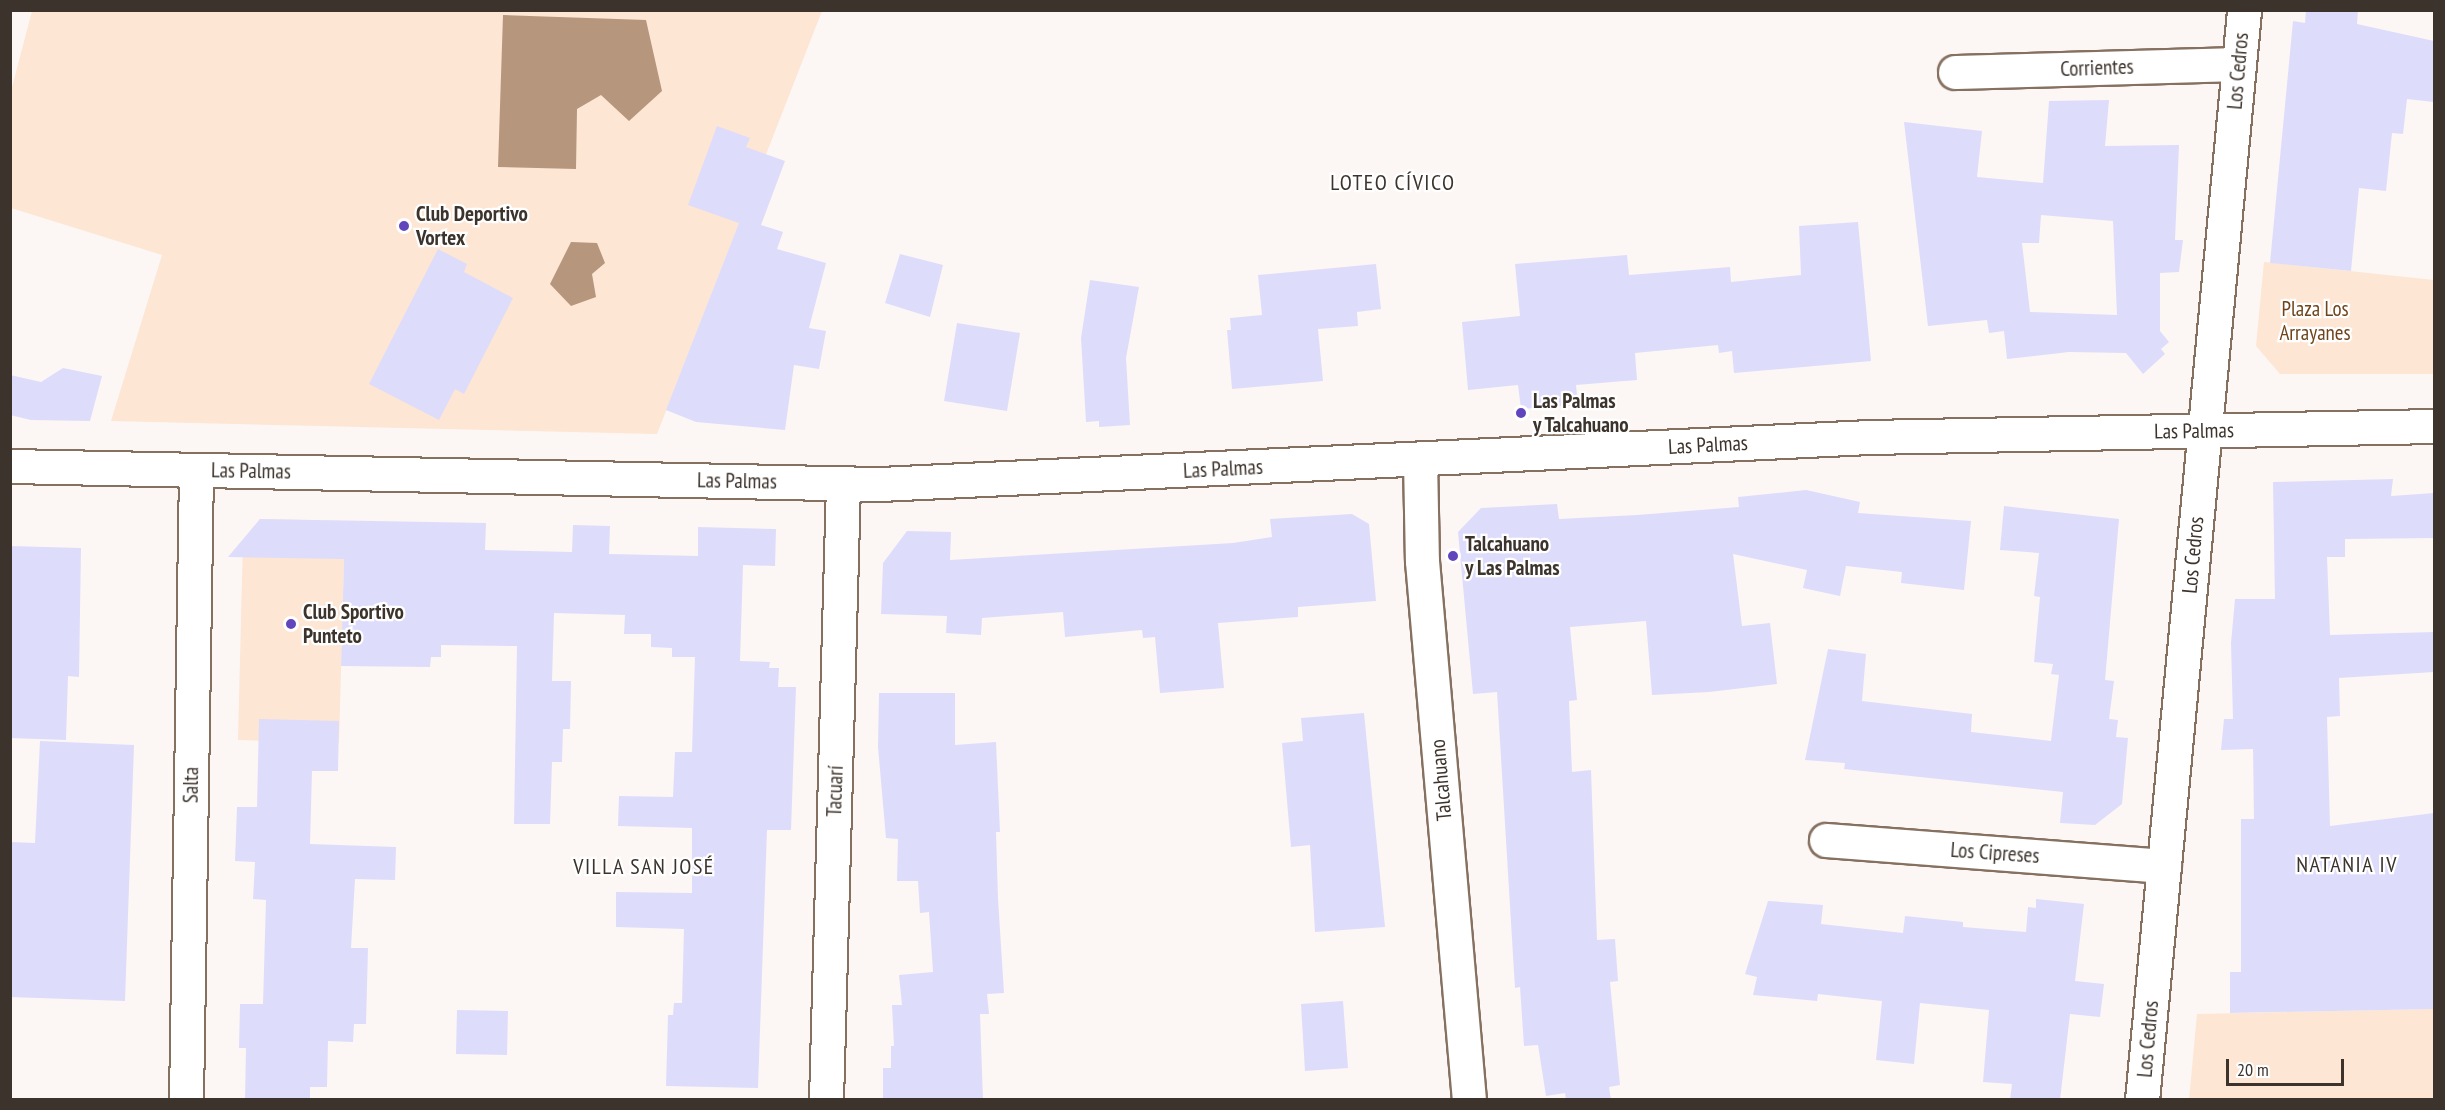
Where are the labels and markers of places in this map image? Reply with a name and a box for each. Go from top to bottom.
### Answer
place label: Club Deportivo Vortex [416,201,528,251]
marker: Club Deportivo Vortex [397,219,411,233]
place label: Las Palmas y Talcahuano [1533,388,1630,438]
marker: Las Palmas y Talcahuano [1514,406,1528,420]
place label: Talcahuano y Las Palmas [1465,531,1560,581]
marker: Talcahuano y Las Palmas [1446,549,1460,563]
place label: Club Sportivo Punteto [303,599,404,649]
marker: Club Sportivo Punteto [284,617,298,631]

